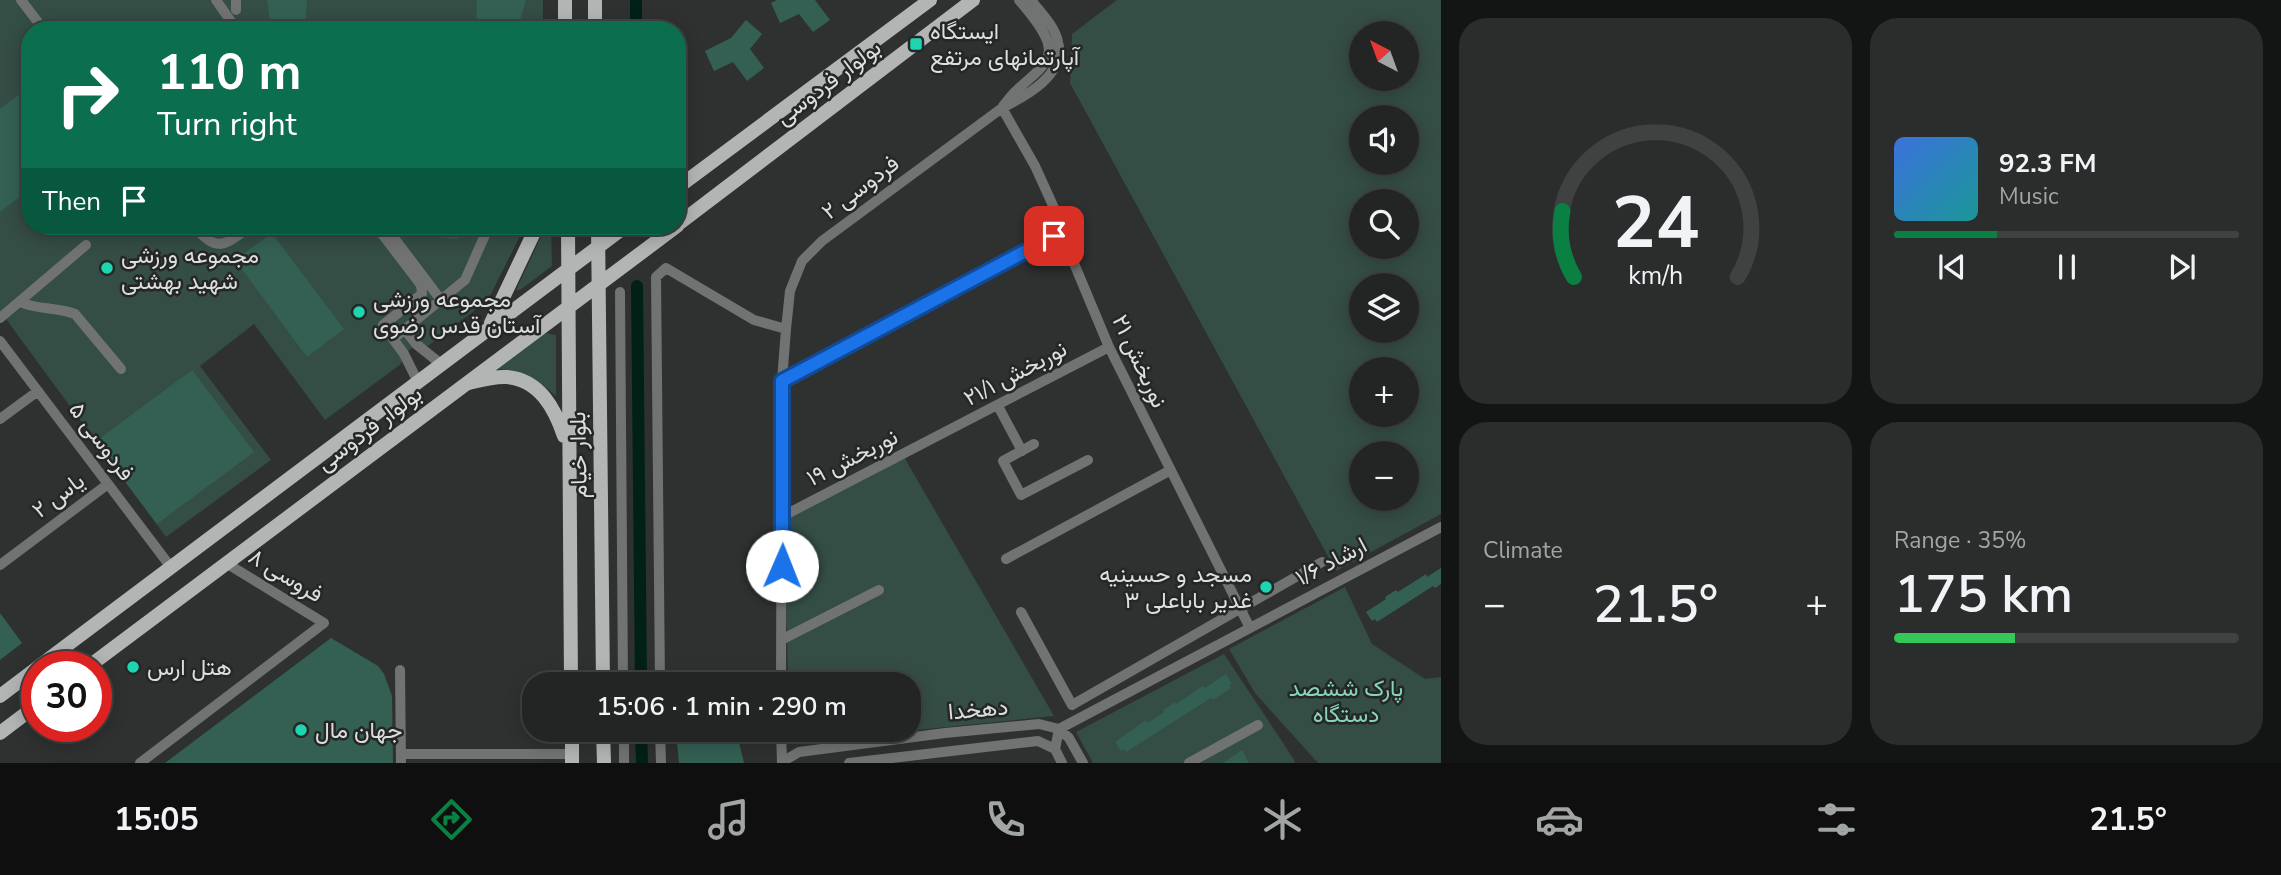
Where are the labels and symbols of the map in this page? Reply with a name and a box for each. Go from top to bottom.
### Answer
place label: ایستگاه آپارتمانهای مرتفع [930,16,1081,73]
north arrow [1349,21,1419,91]
street label: بولوار فردوسی [769,32,888,132]
marker: ایستگاه آپارتمانهای مرتفع [908,36,924,52]
street label: فردوسی ۲ [815,148,906,227]
pin [1024,206,1084,266]
place label: مجموعه ورزشی شهید بهشتی [121,240,259,297]
marker: مجموعه ورزشی شهید بهشتی [99,260,115,276]
place label: مجموعه ورزشی آستان قدس رضوی [373,284,542,341]
marker: مجموعه ورزشی آستان قدس رضوی [351,304,367,320]
street label: نوربخش ۲۱ [1104,310,1175,413]
street label: نوربخش ۲۱/۱ [958,333,1072,414]
street label: بولوار فردوسی [310,378,429,478]
street label: فردوسی ۵ [62,395,141,487]
street label: بلوار خیام [562,411,595,499]
street label: نوربخش ۱۹ [801,421,903,494]
street label: یاس ۲ [26,465,91,525]
position arrow [745,529,819,603]
street label: ارشاد ۱/۶ [1290,530,1372,593]
street label: فروسی ۸ [243,541,329,610]
place label: مسجد و حسینیه غدیر باباعلی ۳ [1099,559,1252,616]
marker: مسجد و حسینیه غدیر باباعلی ۳ [1258,579,1274,595]
speed limit sign: 30 [21,651,112,742]
place label: هتل ارس [147,652,232,683]
marker: هتل ارس [125,659,141,675]
park label: پارک‌ ششصد دستگاه [1289,673,1403,730]
street label: دهخدا [947,691,1009,728]
place label: جهان مال [315,715,402,746]
marker: جهان مال [293,722,309,738]

